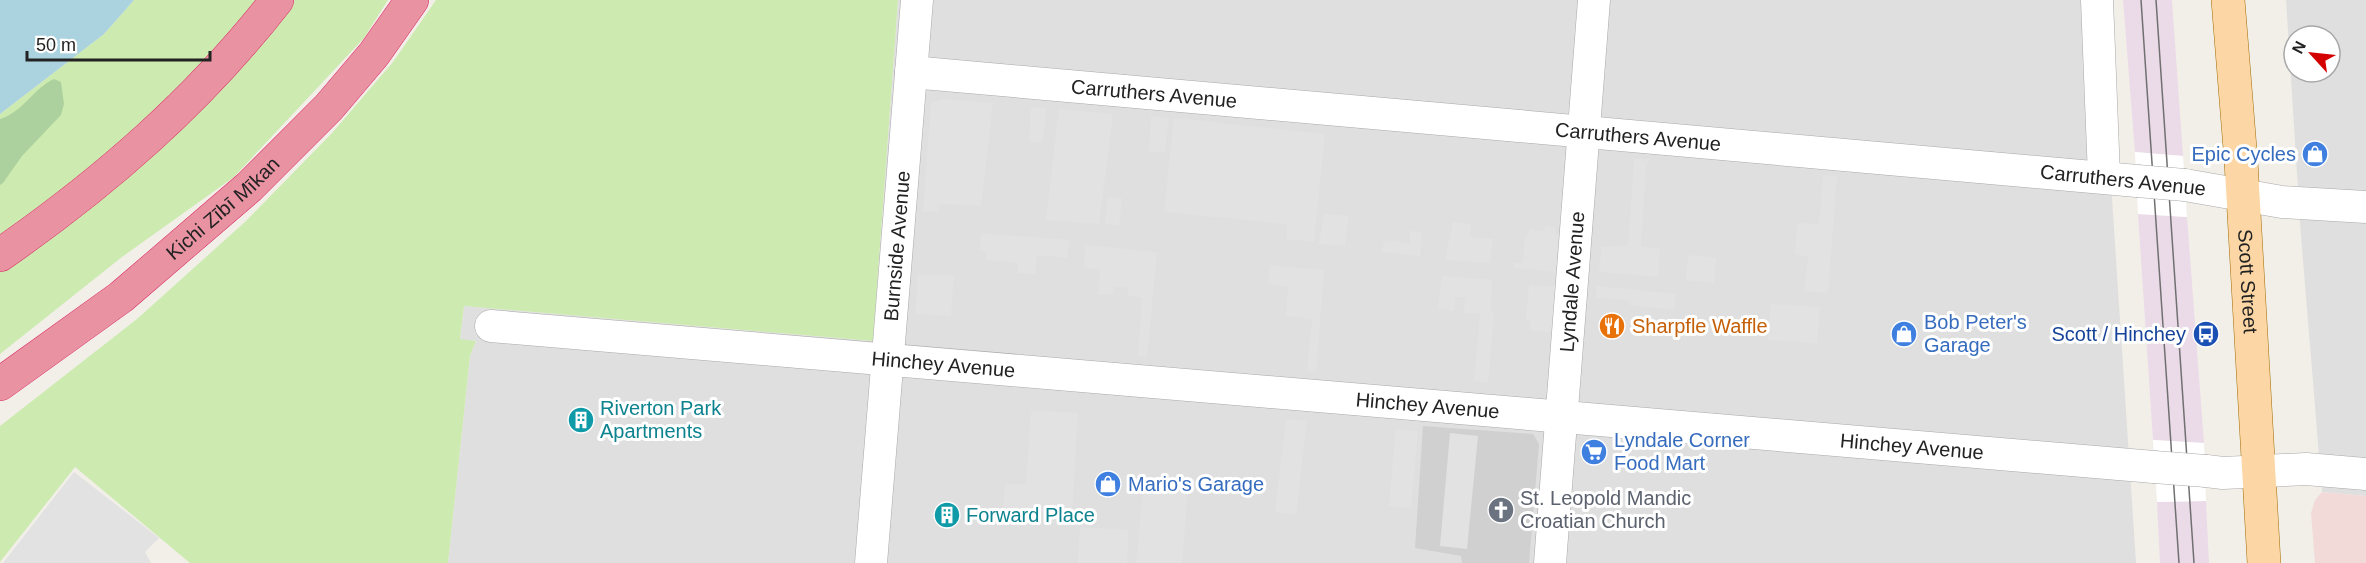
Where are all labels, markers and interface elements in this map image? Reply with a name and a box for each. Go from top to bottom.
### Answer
scale bar [27,24,210,62]
north arrow [2282,24,2342,84]
text: 50 m [36,35,76,55]
text: N [2289,38,2309,56]
street label: Carruthers Avenue [1070,75,1238,112]
street label: Carruthers Avenue [1554,118,1722,155]
shop icon: Epic Cycles [2300,139,2330,169]
place label: Epic Cycles [2192,143,2296,165]
street label: Kichi Zībī Mīkan [162,152,284,264]
street label: Carruthers Avenue [2039,160,2207,200]
street label: Burnside Avenue [880,170,914,322]
street label: Lyndale Avenue [1556,211,1588,353]
street label: Scott Street [2234,228,2262,335]
restaurant icon: Sharpfle Waffle [1597,311,1627,341]
place label: Bob Peter's Garage [1924,311,2027,356]
place label: Sharpfle Waffle [1632,315,1768,337]
shop icon: Bob Peter's Garage [1889,319,1919,349]
bus stop icon: Scott / Hinchey [2191,319,2221,349]
place label: Scott / Hinchey [2051,323,2186,345]
street label: Hinchey Avenue [871,347,1016,381]
street label: Hinchey Avenue [1355,388,1500,422]
place label: Riverton Park Apartments [600,397,722,442]
building icon: Riverton Park Apartments [566,405,596,435]
place label: Lyndale Corner Food Mart [1614,429,1750,474]
street label: Hinchey Avenue [1839,429,1985,464]
supermarket icon: Lyndale Corner Food Mart [1579,437,1609,467]
shop icon: Mario's Garage [1093,469,1123,499]
place label: Mario's Garage [1128,473,1264,495]
place label: St. Leopold Mandic Croatian Church [1520,487,1691,532]
church icon: St. Leopold Mandic Croatian Church [1486,495,1516,525]
building icon: Forward Place [932,500,962,530]
place label: Forward Place [966,504,1095,526]

